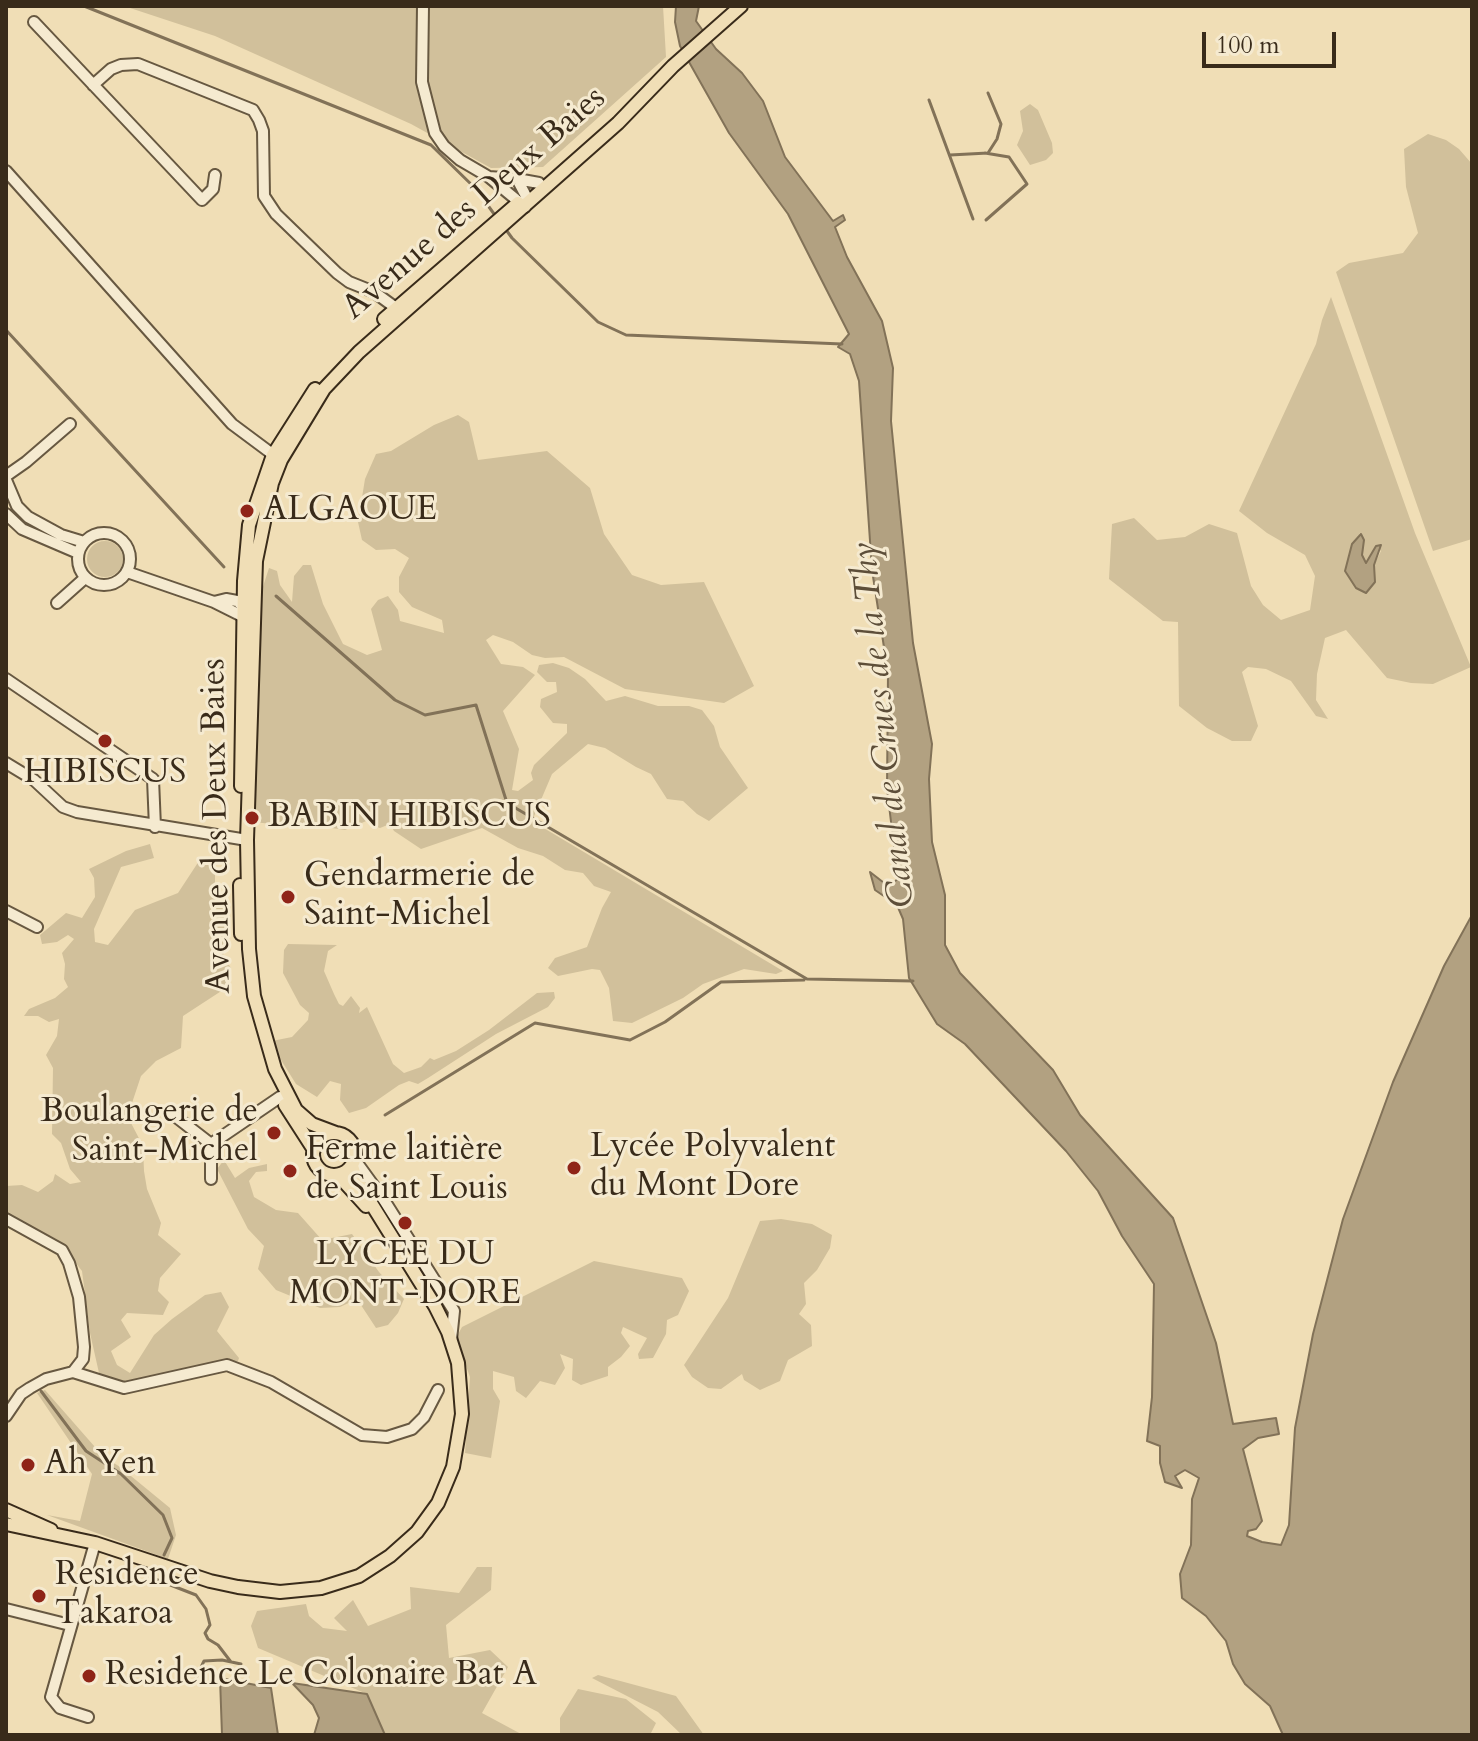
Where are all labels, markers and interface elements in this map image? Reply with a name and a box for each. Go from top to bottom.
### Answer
scale bar [1206,16,1340,66]
text: 100 m [1216,29,1280,62]
street label: Avenue des Deux Baies [335,79,615,329]
place label: ALGAOUE [263,491,437,531]
marker: ALGAOUE [238,502,256,520]
water label: Canal de Crues de la Thy [844,540,926,910]
street label: Avenue des Deux Baies [195,658,241,994]
marker: HIBISCUS [96,732,114,750]
place label: HIBISCUS [24,754,186,794]
place label: BABIN HIBISCUS [268,798,551,838]
marker: BABIN HIBISCUS [243,809,261,827]
place label: Gendarmerie de Saint-Michel [304,857,535,936]
marker: Gendarmerie de Saint-Michel [279,888,297,906]
place label: Boulangerie de Saint-Michel [41,1093,258,1172]
marker: Boulangerie de Saint-Michel [265,1124,283,1142]
place label: Lycée Polyvalent du Mont Dore [590,1128,835,1208]
place label: Ferme laitière de Saint Louis [306,1131,508,1210]
marker: Lycée Polyvalent du Mont Dore [565,1159,583,1177]
marker: Ferme laitière de Saint Louis [281,1162,299,1180]
marker: LYCEE DU MONT-DORE [396,1214,414,1232]
place label: LYCEE DU MONT-DORE [289,1236,521,1316]
place label: Ah Yen [44,1445,156,1485]
marker: Ah Yen [19,1456,37,1474]
place label: Residence Takaroa [55,1556,199,1636]
marker: Residence Takaroa [30,1587,48,1605]
place label: Residence Le Colonaire Bat A [105,1656,537,1696]
marker: Residence Le Colonaire Bat A [80,1667,98,1685]

